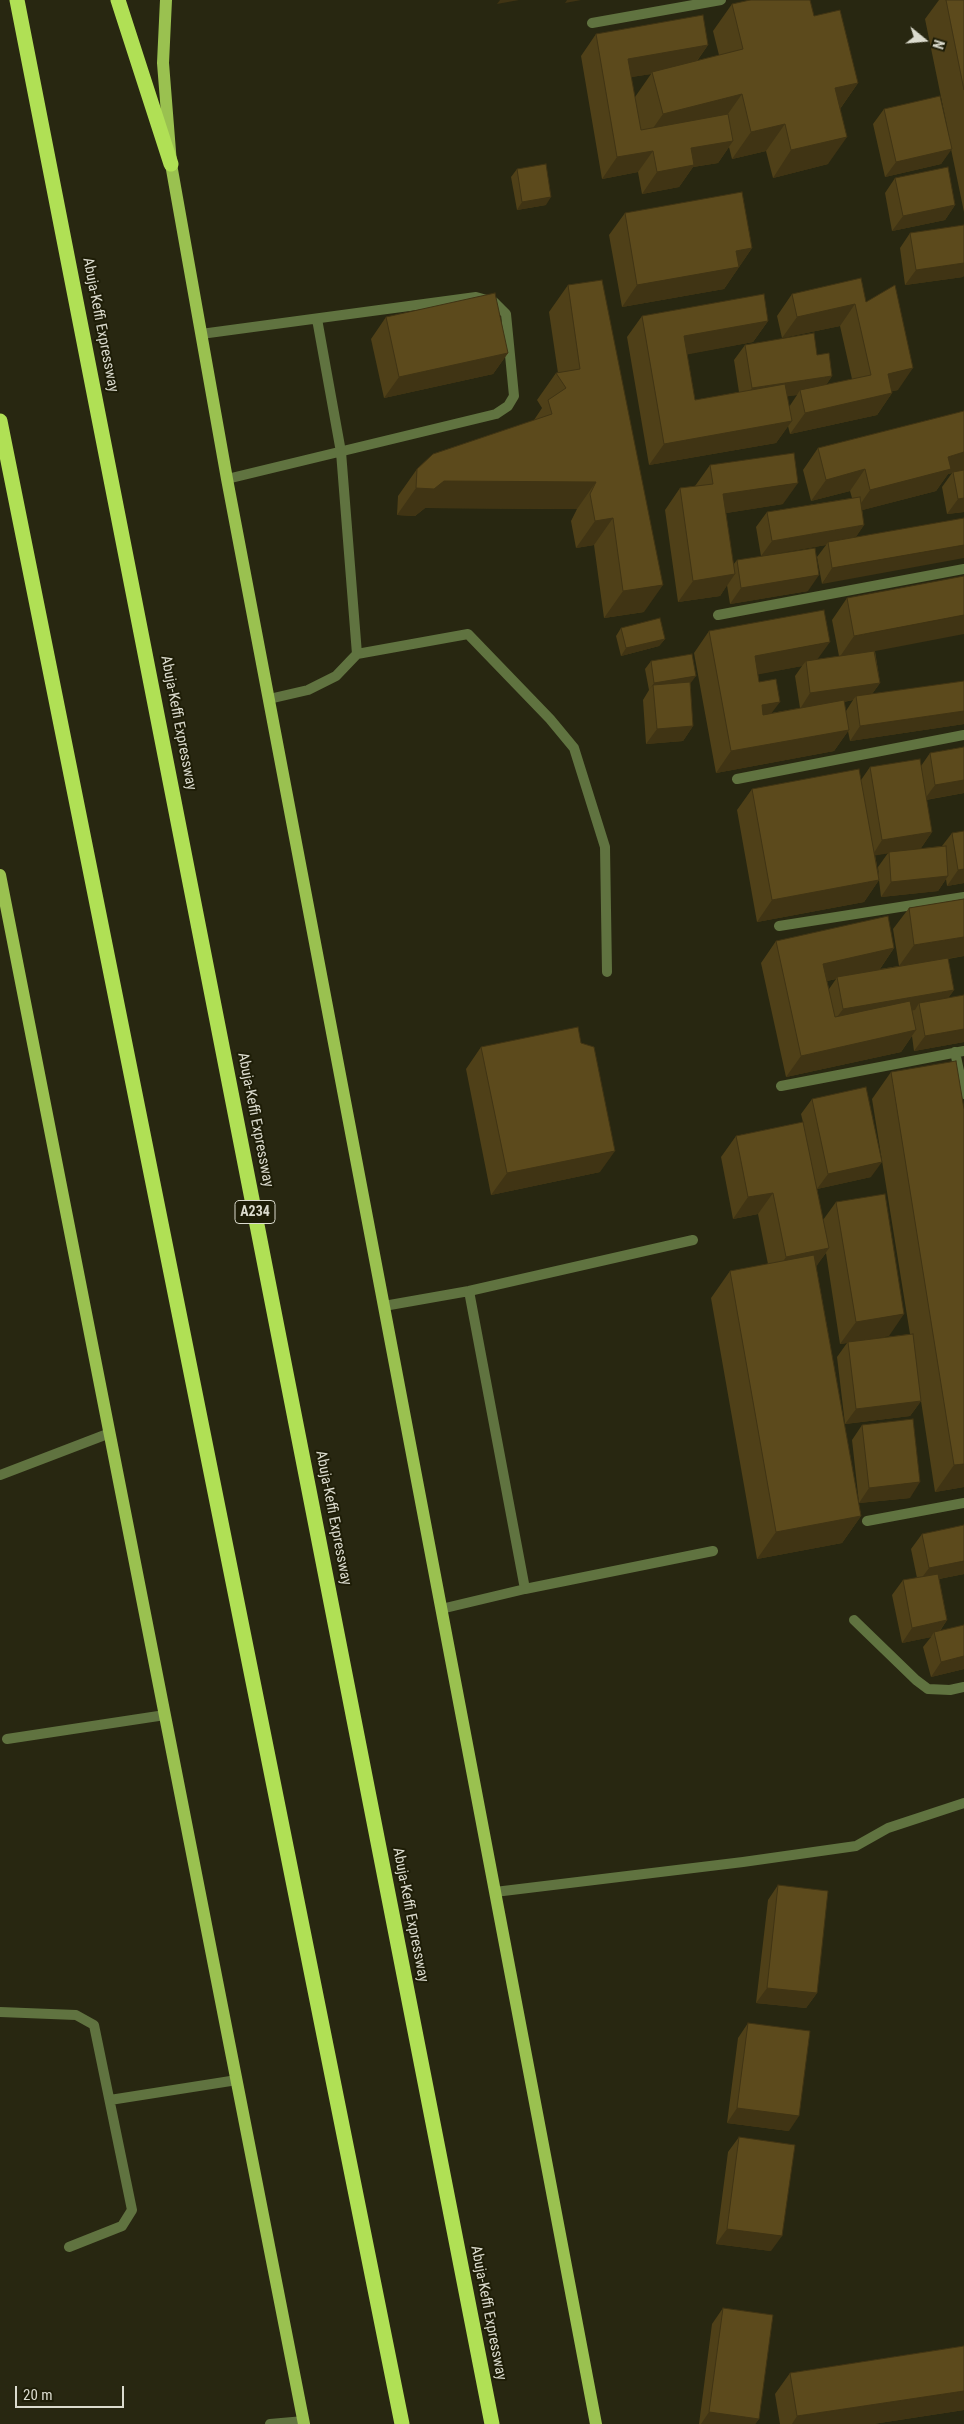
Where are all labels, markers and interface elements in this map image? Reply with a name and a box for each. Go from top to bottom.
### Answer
north arrow [899,15,949,65]
text: N [929,38,947,51]
street label: Abuja-Keffi Expressway [78,256,122,394]
street label: Abuja-Keffi Expressway [156,654,200,792]
street label: Abuja-Keffi Expressway [233,1051,277,1189]
road number: A234 [235,1200,275,1224]
street label: Abuja-Keffi Expressway [311,1449,355,1587]
street label: Abuja-Keffi Expressway [388,1846,432,1984]
street label: Abuja-Keffi Expressway [466,2244,510,2382]
scale bar [18,2376,126,2408]
text: 20 m [23,2386,53,2404]

